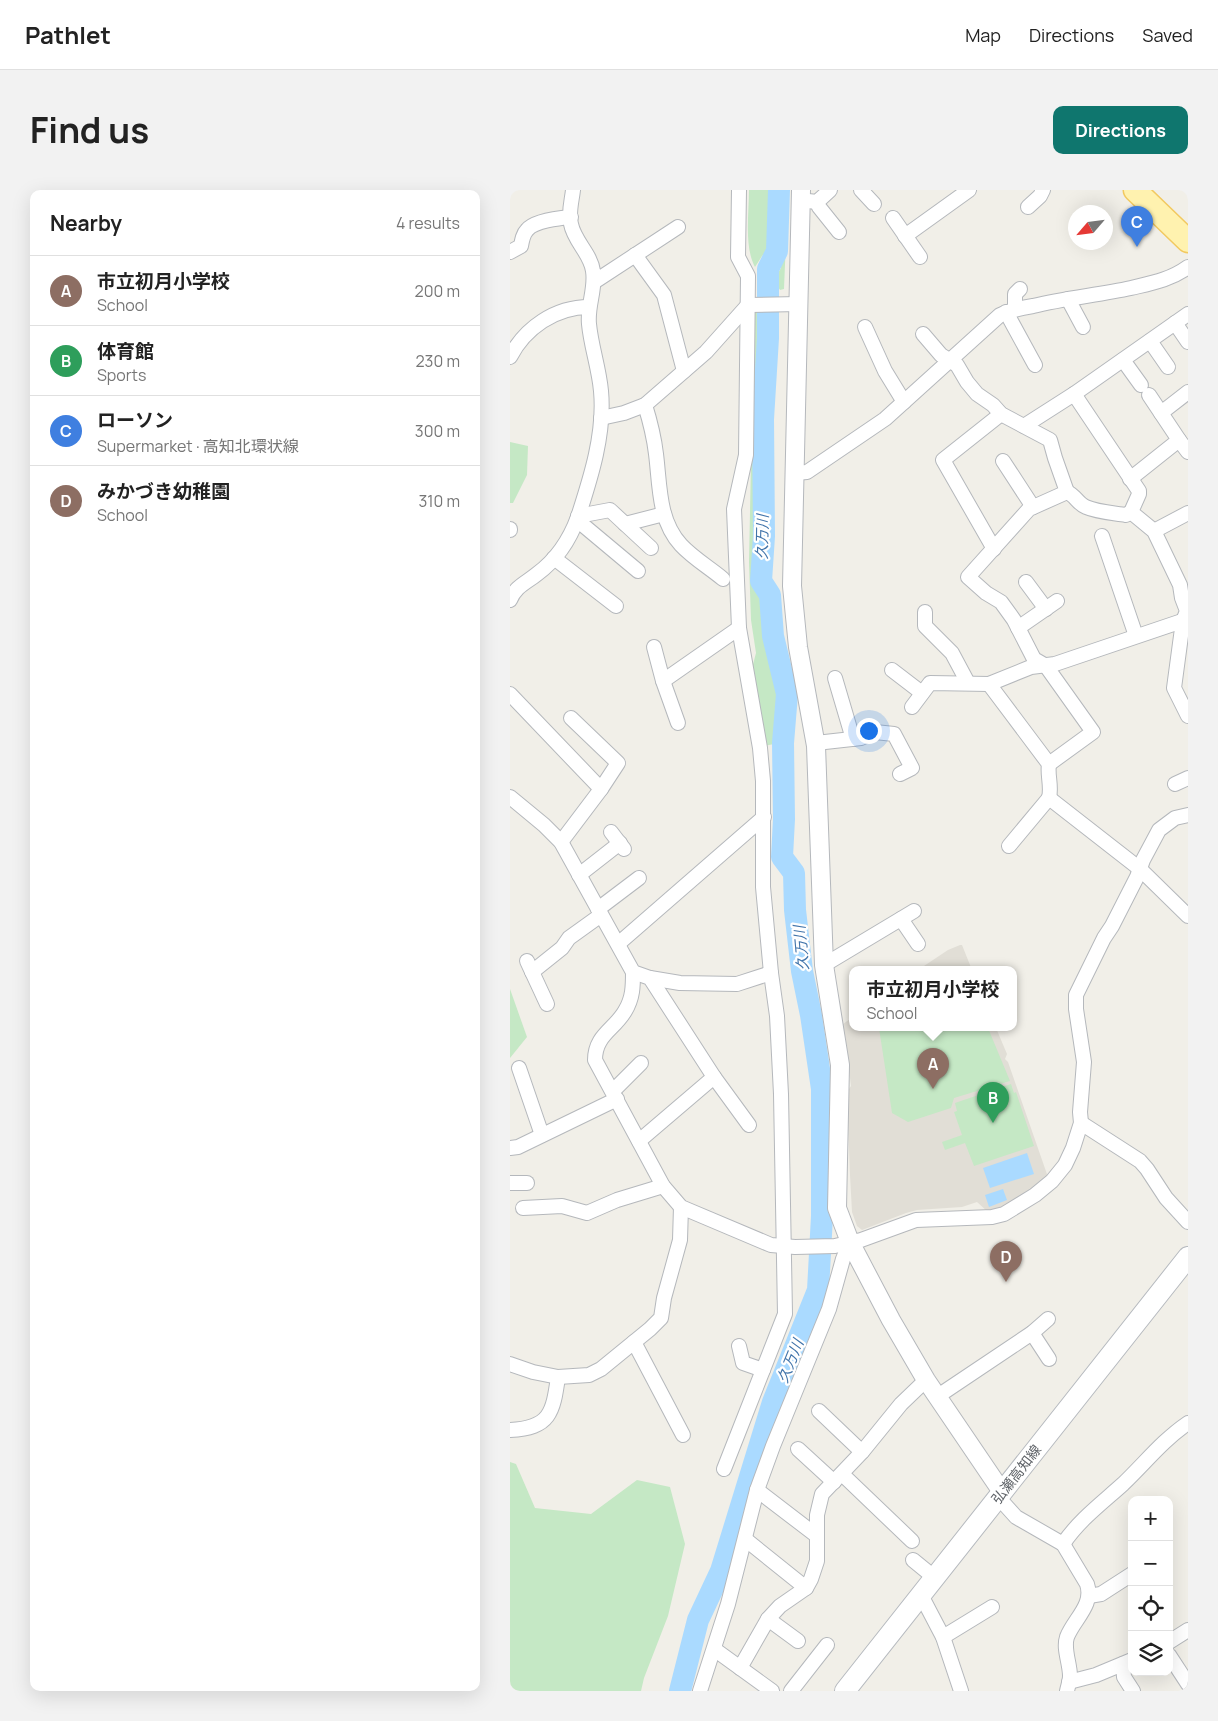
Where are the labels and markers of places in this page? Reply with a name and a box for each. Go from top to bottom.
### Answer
pin: C [1121,206,1153,247]
pin: A [917,1048,949,1089]
pin: B [977,1082,1009,1123]
pin: D [990,1241,1022,1282]

